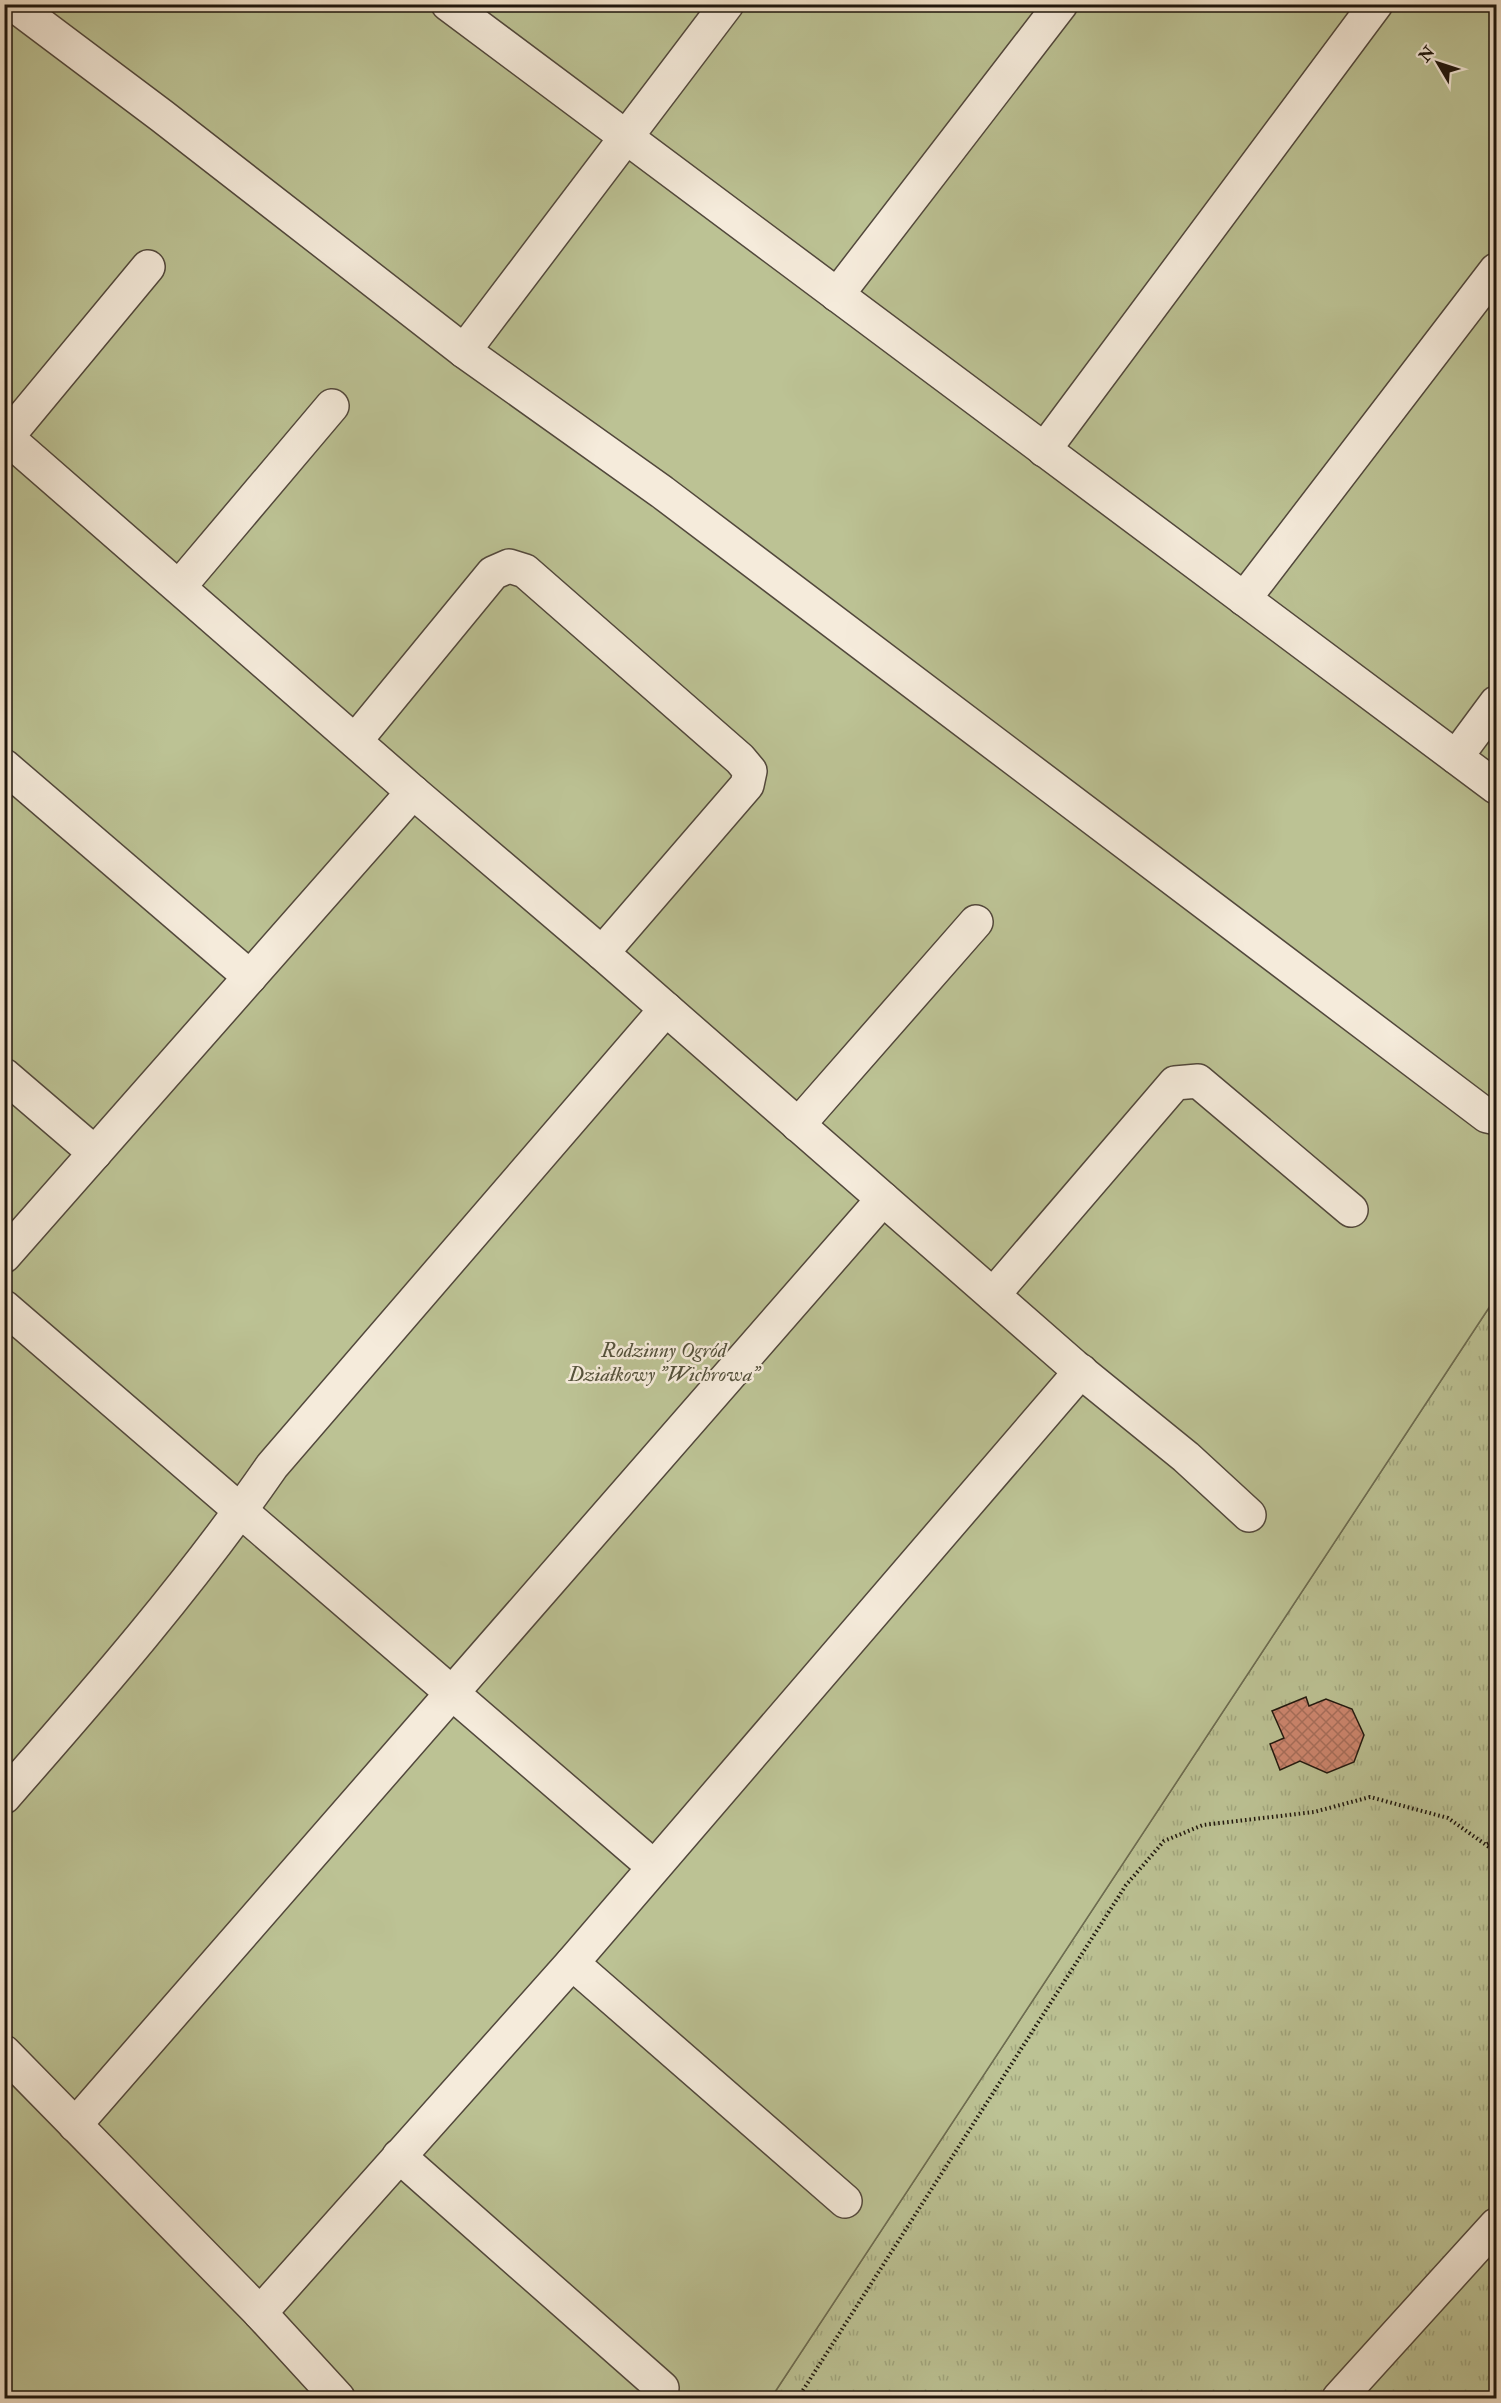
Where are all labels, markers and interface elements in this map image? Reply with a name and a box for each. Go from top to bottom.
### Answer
north arrow [1408,33,1468,93]
text: N [1414,42,1440,67]
park label: Rodzinny Ogród Działkowy "Wichrowa" [568,1337,762,1388]

